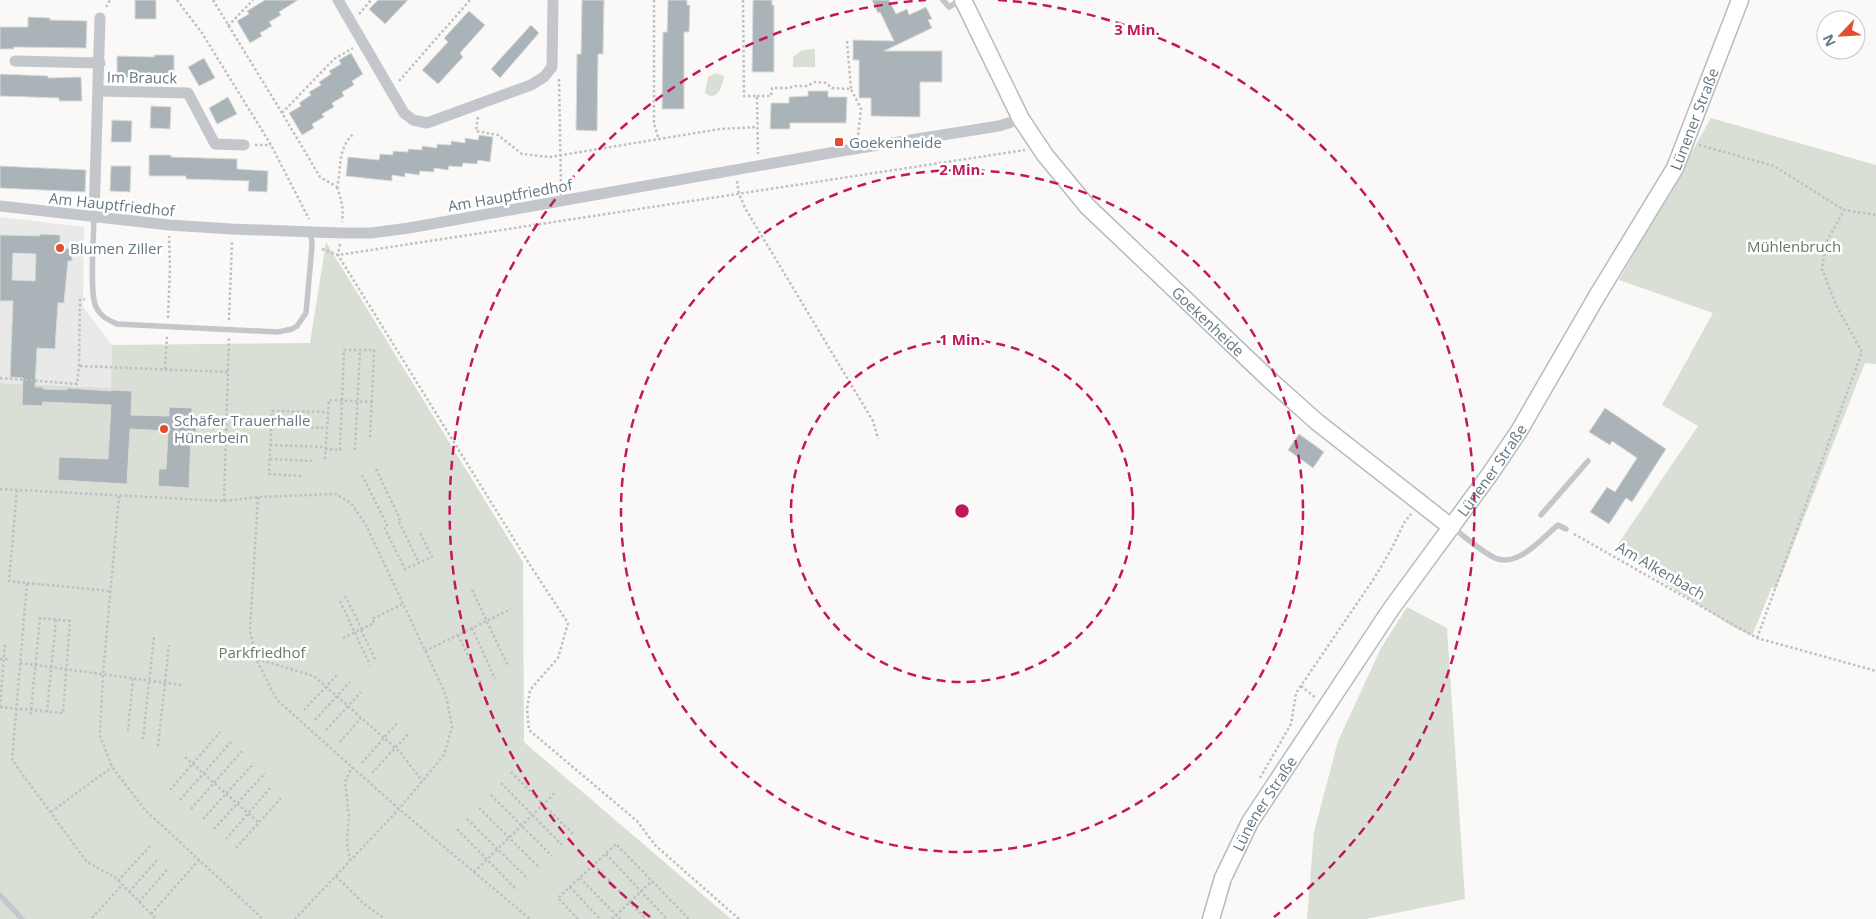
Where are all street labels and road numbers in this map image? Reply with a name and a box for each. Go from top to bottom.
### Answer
street label: Lünener Straße [1665,65,1723,173]
street label: Im Brauck [107,66,177,88]
street label: Am Hauptfriedhof [446,174,575,216]
street label: Am Hauptfriedhof [48,187,177,221]
street label: Goekenheide [1168,282,1249,361]
street label: Lünener Straße [1452,420,1531,520]
street label: Am Alkenbach [1613,536,1709,604]
street label: Lünener Straße [1228,752,1301,854]

